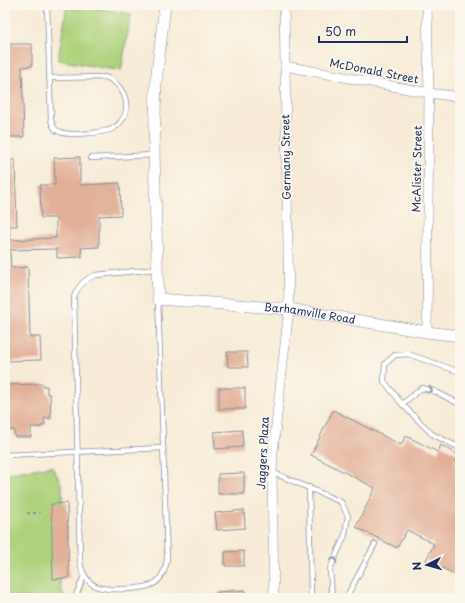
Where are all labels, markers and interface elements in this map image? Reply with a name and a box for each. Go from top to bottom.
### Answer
scale bar [319,18,407,44]
text: 50 m [325,22,356,40]
street label: McDonald Street [328,54,421,88]
street label: Germany Street [276,114,295,200]
street label: McAlister Street [407,125,426,213]
street label: Barhamville Road [263,298,357,328]
one-way arrow [426,385,433,394]
street label: Jaggers Plaza [252,416,273,490]
north arrow [407,545,447,585]
one-way arrow [329,556,337,564]
text: N [408,561,425,571]

